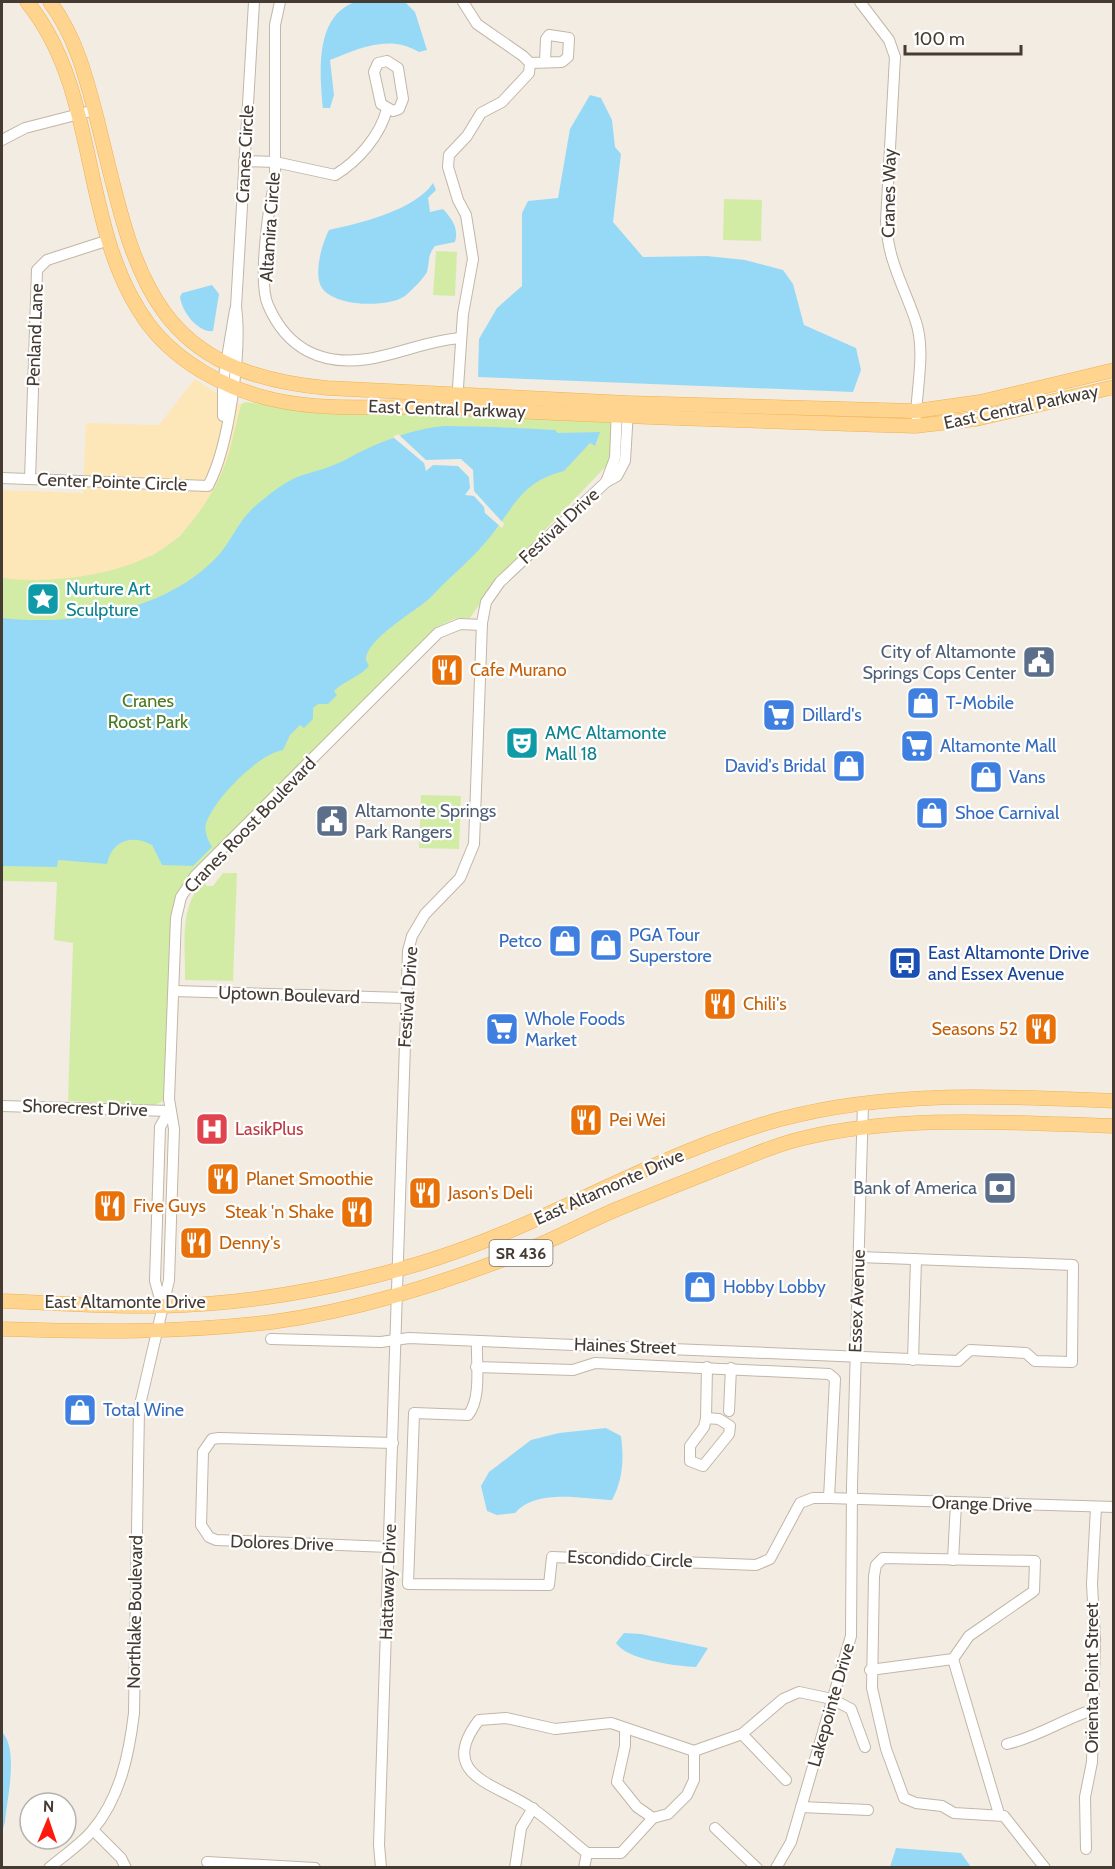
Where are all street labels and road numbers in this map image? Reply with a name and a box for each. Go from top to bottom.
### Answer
street label: Cranes Circle [231,104,259,204]
street label: Cranes Way [877,148,901,238]
street label: Altamira Circle [255,171,285,283]
street label: Penland Lane [22,283,48,387]
street label: East Central Parkway [942,380,1100,434]
street label: East Central Parkway [368,395,526,423]
street label: Center Pointe Circle [36,468,188,496]
street label: Festival Drive [514,483,604,569]
street label: Cranes Roost Boulevard [180,753,320,897]
street label: Festival Drive [393,946,423,1048]
street label: Uptown Boulevard [218,982,360,1008]
street label: Shorecrest Drive [22,1095,148,1121]
street label: East Altamonte Drive [531,1144,687,1230]
road number: SR 436 [490,1240,552,1266]
street label: Essex Avenue [844,1249,870,1353]
street label: East Altamonte Drive [44,1291,206,1313]
street label: Haines Street [574,1333,676,1359]
street label: Orange Drive [931,1491,1033,1517]
street label: Hattaway Drive [375,1523,401,1641]
street label: Dolores Drive [230,1530,334,1556]
street label: Northlake Boulevard [123,1535,147,1689]
street label: Escondido Circle [567,1546,693,1572]
street label: Orienta Point Street [1081,1602,1103,1754]
street label: Lakepointe Drive [803,1641,859,1769]

